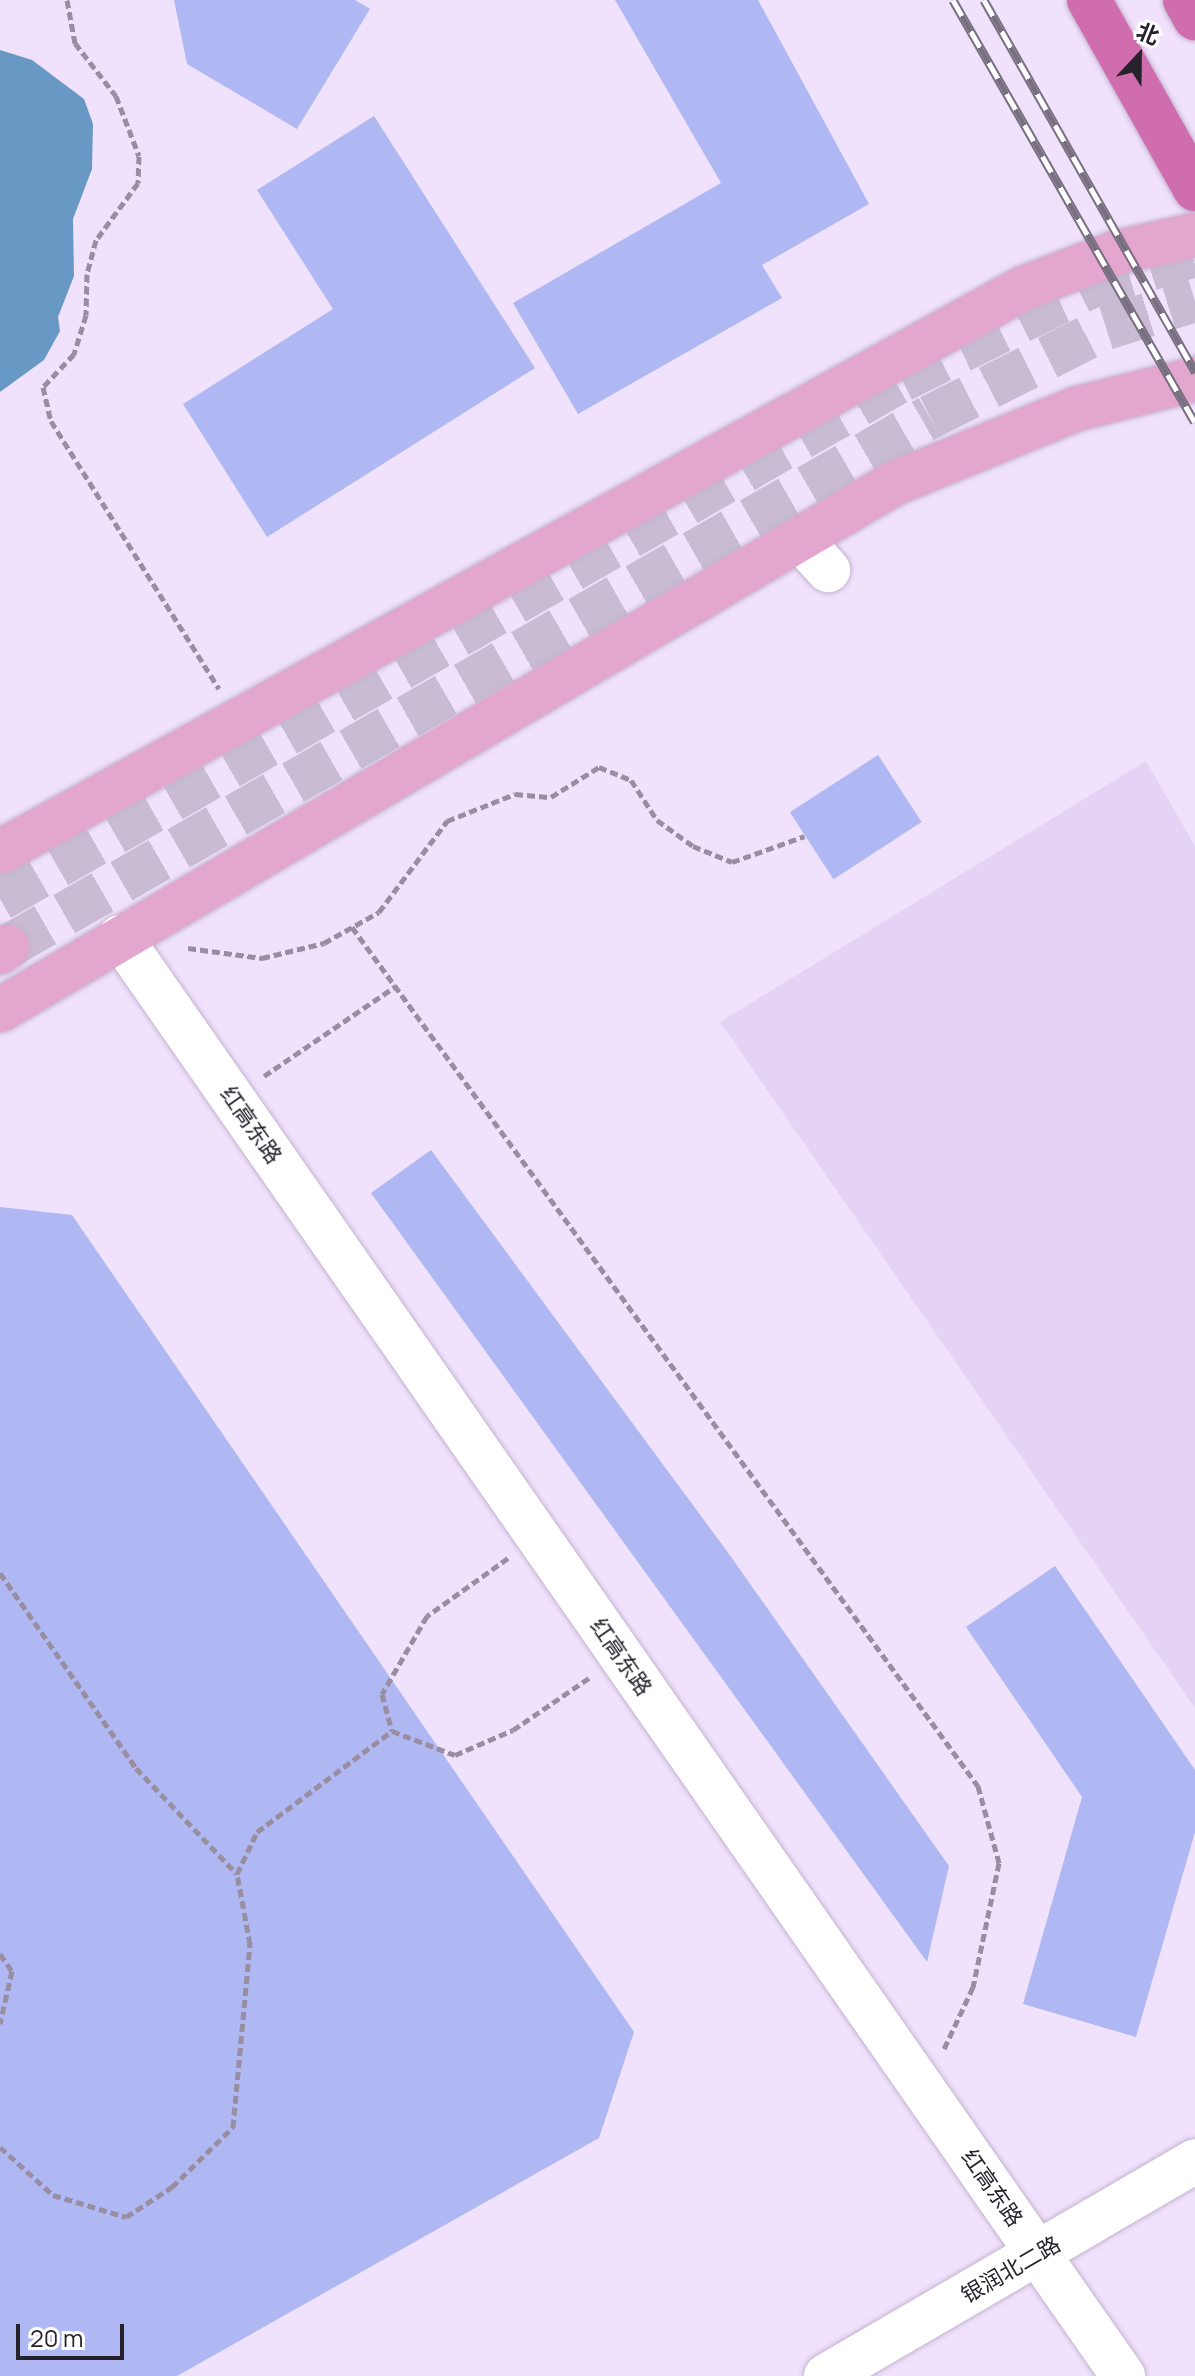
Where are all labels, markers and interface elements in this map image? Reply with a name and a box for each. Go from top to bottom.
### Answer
north arrow [1099,16,1179,96]
text: 北 [1132,16,1164,52]
street label: 红高东路 [215,1081,287,1169]
street label: 红高东路 [585,1613,657,1701]
street label: 红高东路 [956,2144,1028,2232]
street label: 银润北二路 [957,2231,1065,2309]
scale bar [20,2308,128,2358]
text: 20 m [30,2321,83,2354]

